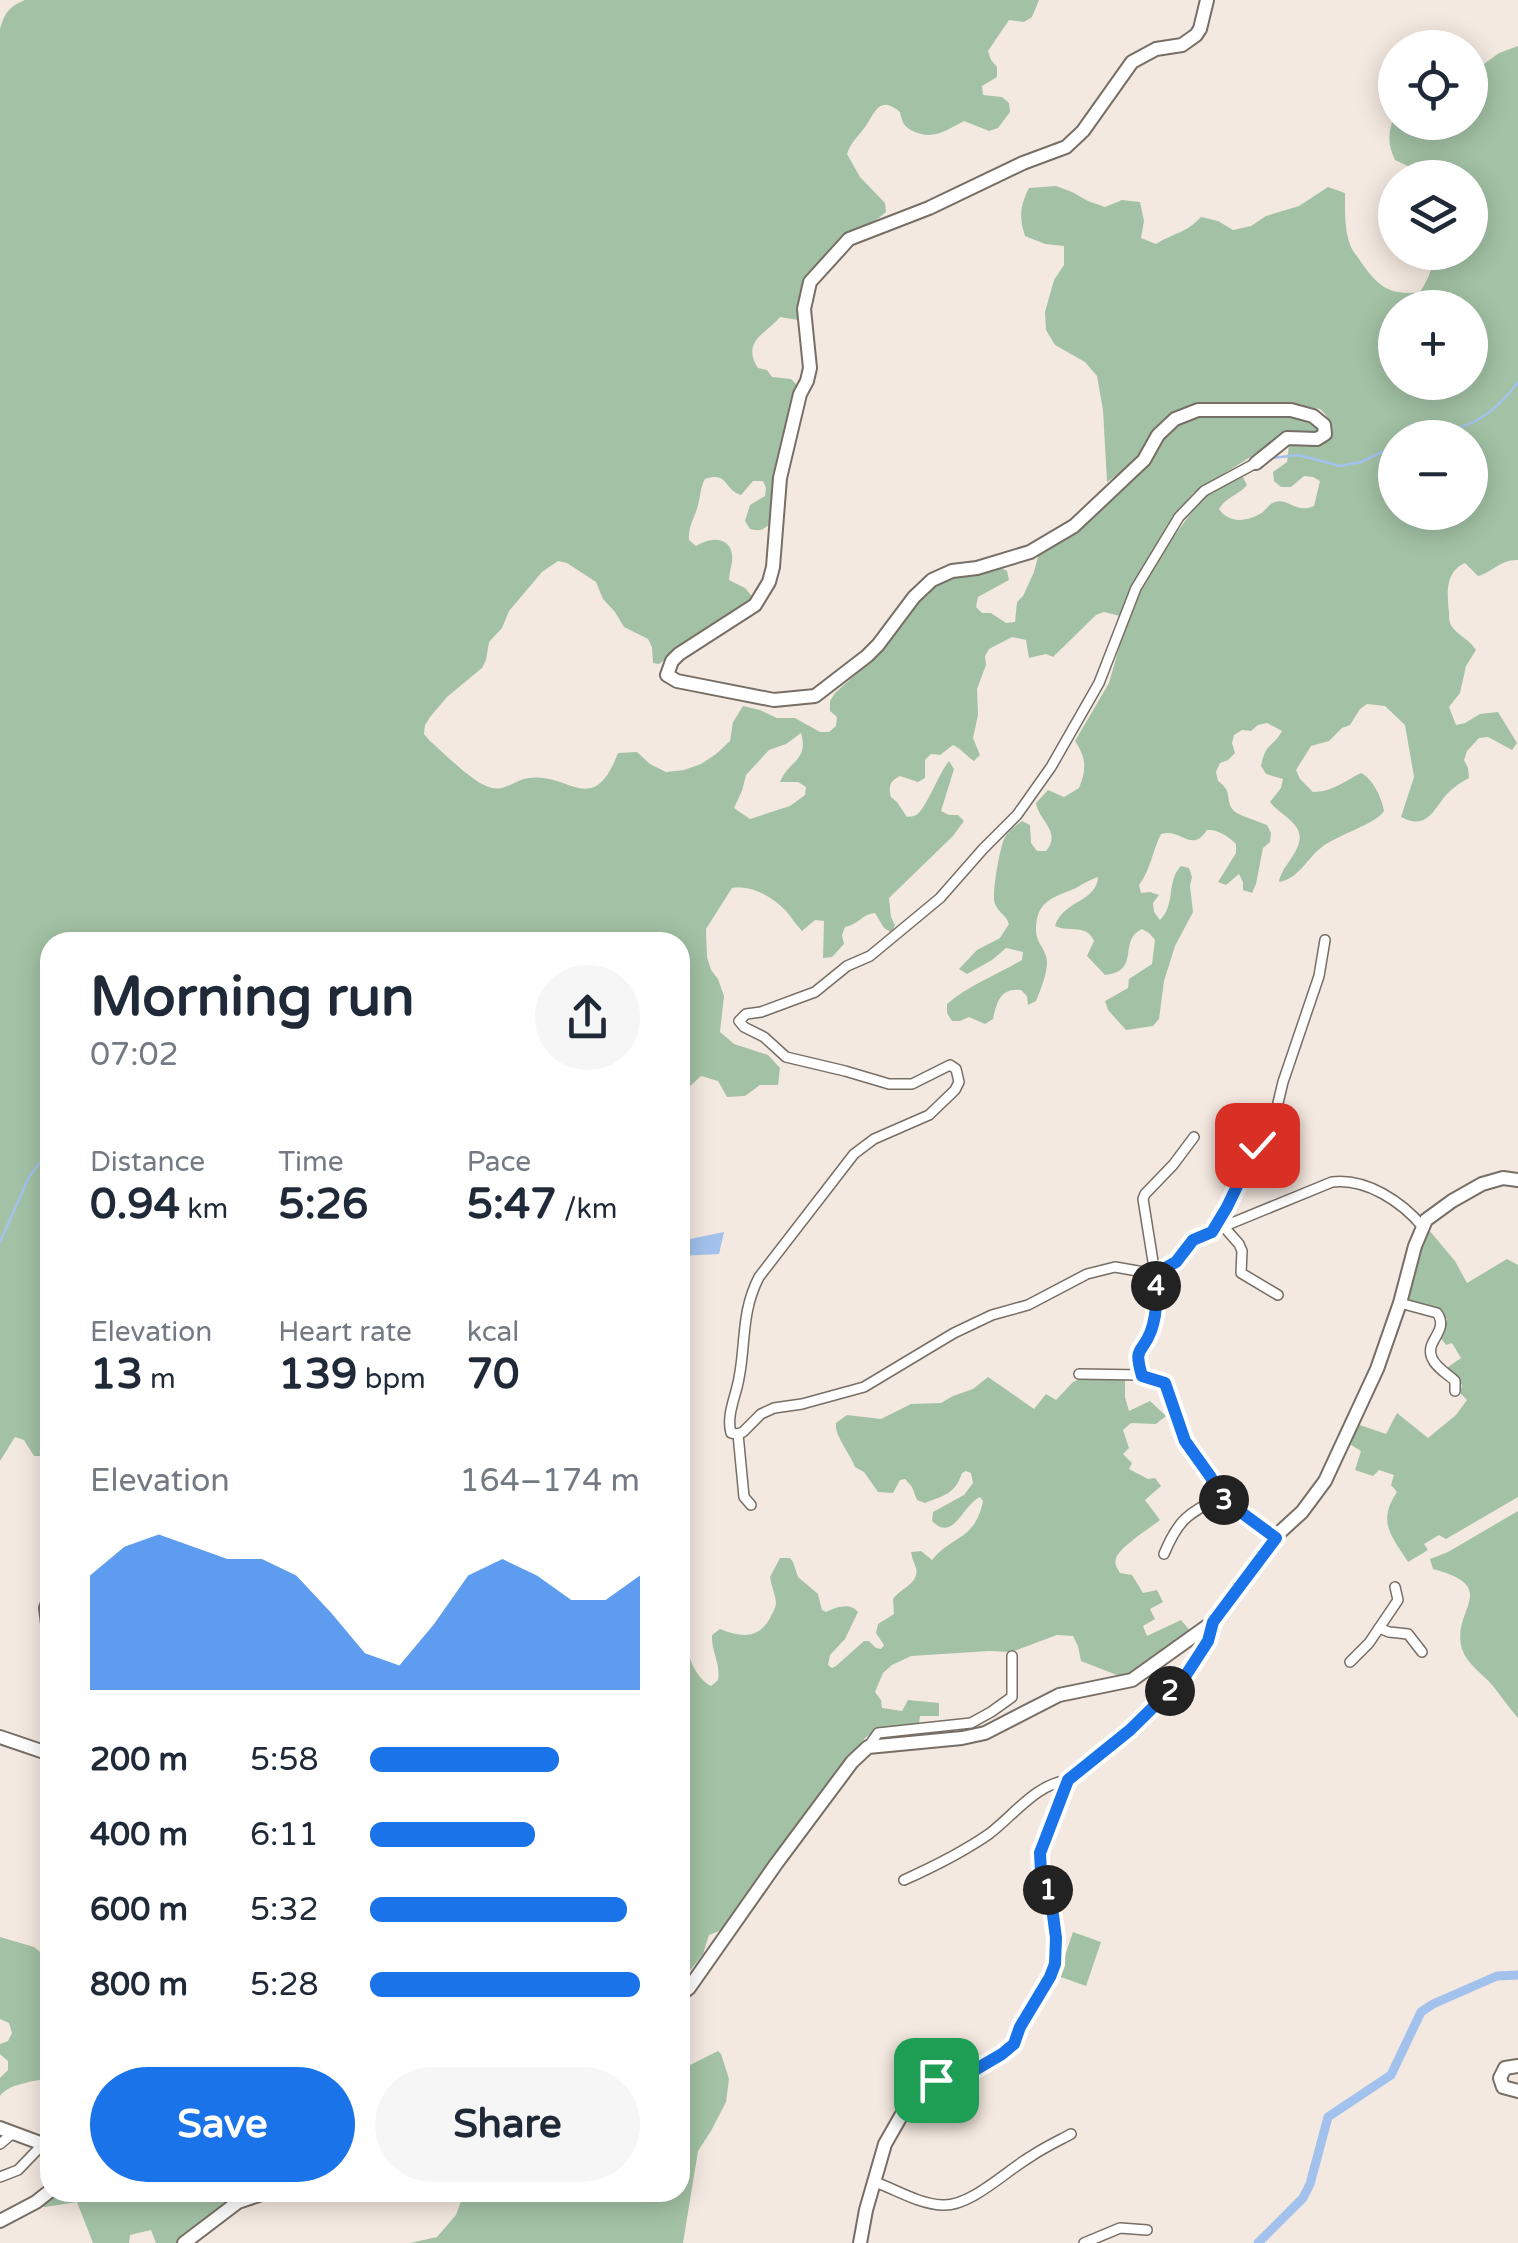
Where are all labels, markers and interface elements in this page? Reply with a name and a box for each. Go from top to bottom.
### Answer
map controls [1378,30,1488,530]
button: locate [1378,30,1488,140]
button: layers [1378,160,1488,270]
button: + [1378,290,1488,400]
button: − [1378,420,1488,530]
text: Morning run [90,965,415,1031]
button: share [535,965,640,1070]
text: 07:02 [90,1036,179,1074]
pin [1215,1103,1300,1188]
icon: check [1230,1118,1285,1173]
text: Distance [90,1145,205,1179]
text: Time [278,1145,344,1179]
text: Pace [467,1145,531,1179]
text: 0.94 [90,1179,180,1230]
text: 5:26 [278,1179,368,1230]
text: 5:47 [467,1179,557,1230]
text: km [180,1192,228,1226]
text: /km [557,1192,617,1226]
pin: 4 [1131,1261,1181,1311]
text: 4 [1147,1269,1165,1303]
text: Elevation [90,1315,212,1349]
text: Heart rate [278,1315,412,1349]
text: kcal [467,1315,519,1349]
text: 13 [90,1349,143,1400]
text: 139 [278,1349,357,1400]
text: 70 [467,1349,519,1400]
text: m [143,1362,176,1396]
text: bpm [357,1362,426,1396]
text: Elevation [90,1462,230,1500]
text: 164–174 m [460,1462,640,1500]
pin: 3 [1199,1475,1249,1525]
text: 3 [1215,1483,1233,1517]
pin: 2 [1145,1666,1195,1716]
text: 2 [1161,1674,1179,1708]
text: 200 m [90,1741,188,1779]
text: 5:58 [250,1741,319,1779]
text: 400 m [90,1816,188,1854]
text: 6:11 [250,1816,319,1854]
pin: 1 [1023,1865,1073,1915]
text: 1 [1039,1873,1057,1907]
text: 600 m [90,1891,188,1929]
text: 5:32 [250,1891,319,1929]
text: 800 m [90,1966,188,2004]
text: 5:28 [250,1966,319,2004]
pin [894,2038,979,2123]
icon: arrive [909,2053,964,2108]
button: Save [90,2067,355,2182]
button: Share [375,2067,640,2182]

